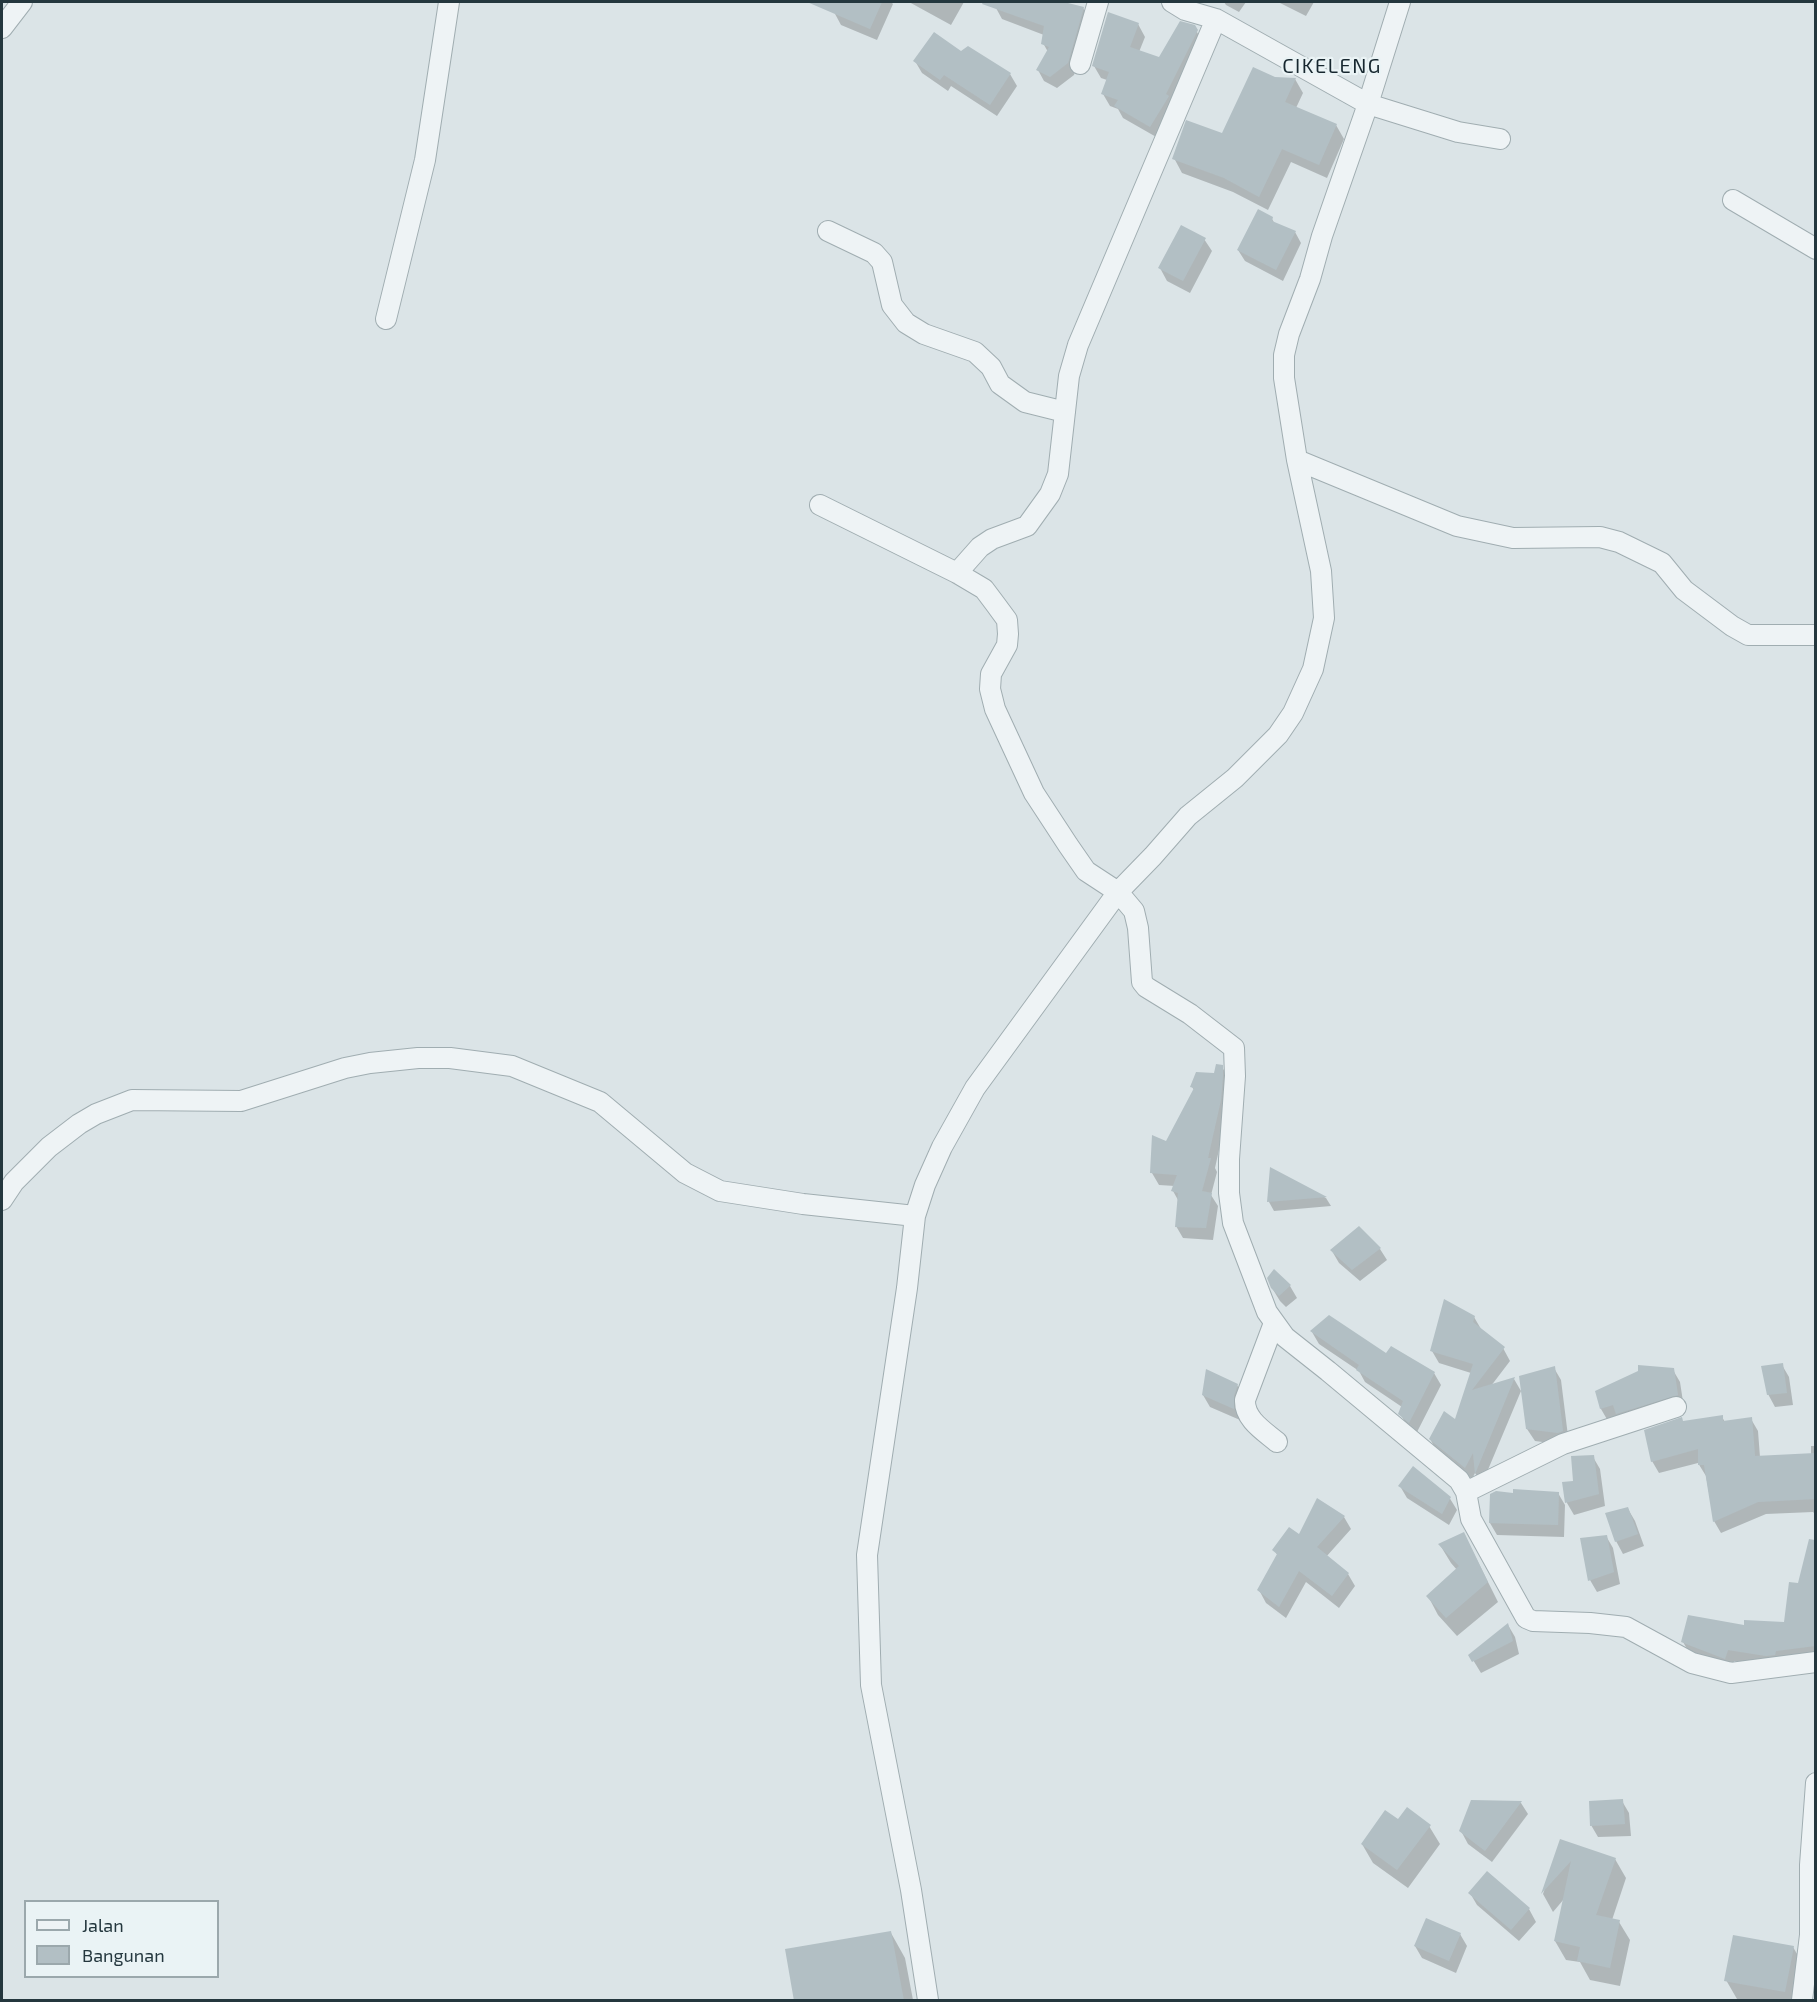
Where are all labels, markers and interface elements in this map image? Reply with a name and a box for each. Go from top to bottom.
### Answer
district label: CIKELENG [1282,54,1382,78]
legend [24,1900,219,1978]
text: Jalan [82,1914,124,1936]
text: Bangunan [82,1944,165,1966]

